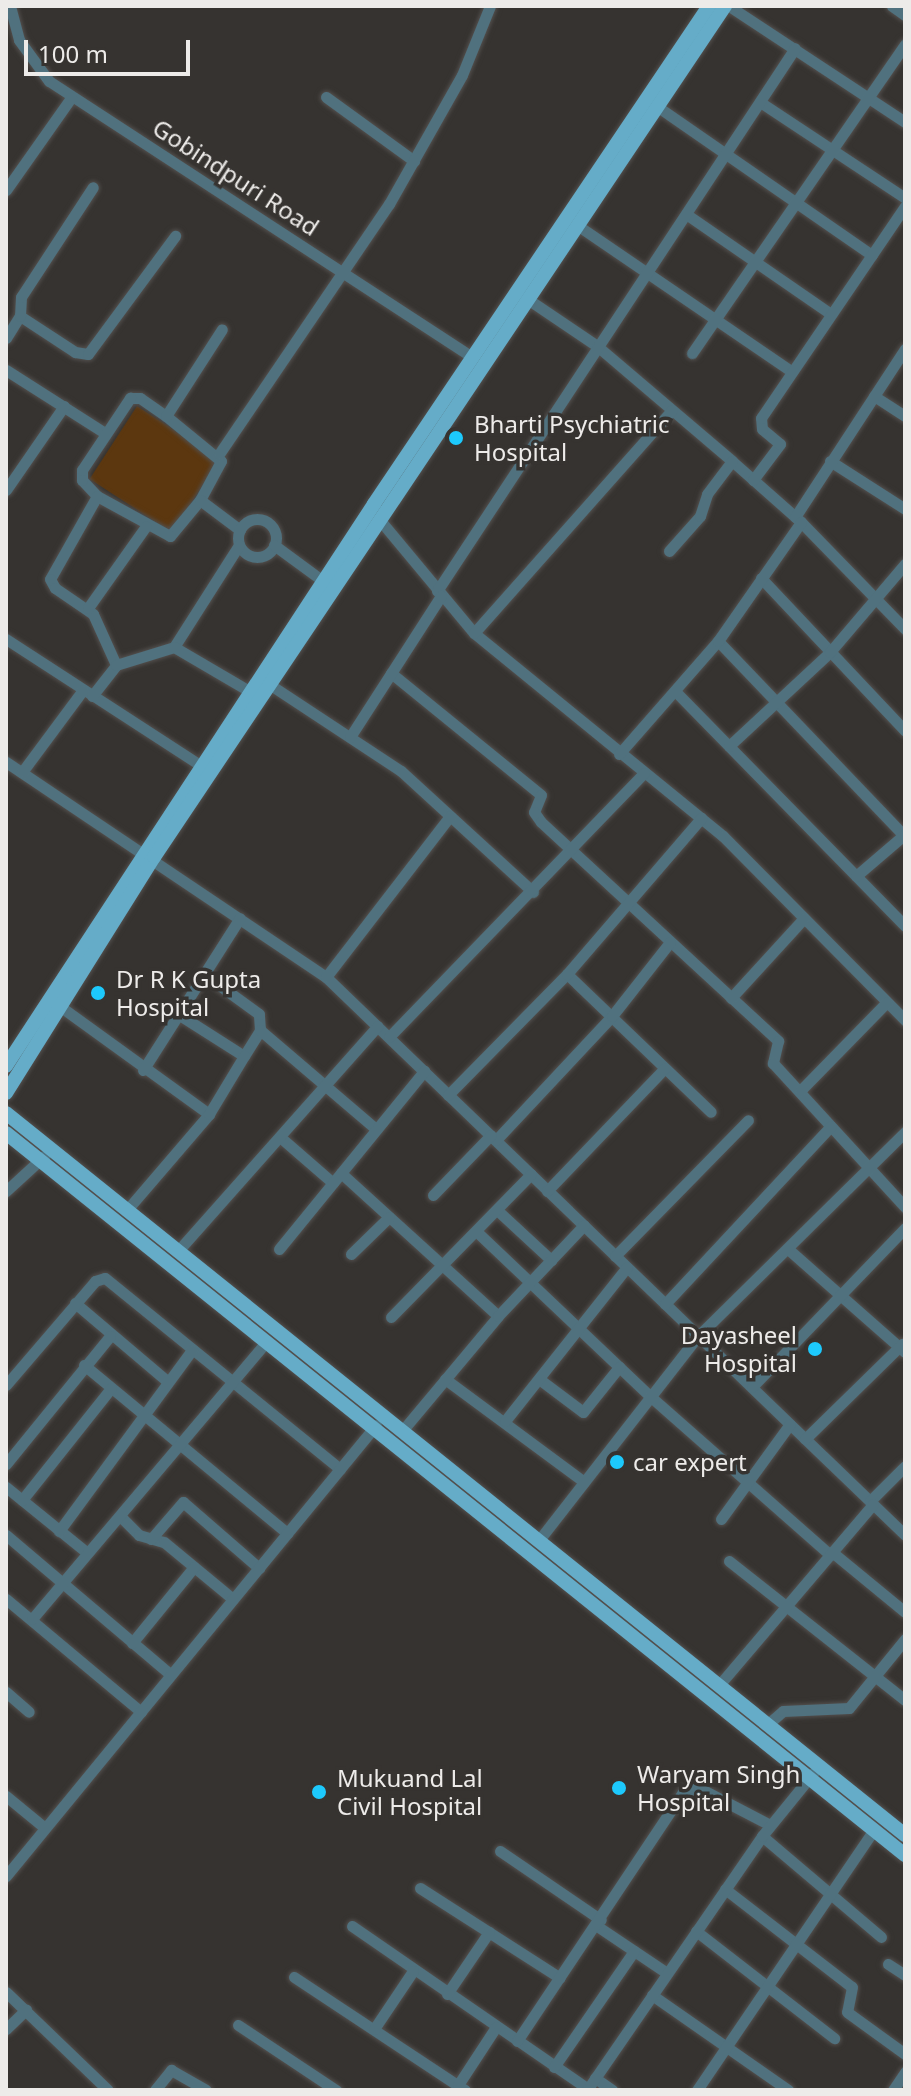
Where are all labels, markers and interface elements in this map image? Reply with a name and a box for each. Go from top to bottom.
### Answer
scale bar [28,24,194,74]
text: 100 m [38,37,108,70]
street label: Gobindpuri Road [148,113,324,241]
place label: Bharti Psychiatric Hospital [474,410,669,466]
marker: Bharti Psychiatric Hospital [445,427,467,449]
place label: Dr R K Gupta Hospital [116,965,261,1021]
marker: Dr R K Gupta Hospital [87,982,109,1004]
place label: Dayasheel Hospital [681,1321,797,1377]
marker: Dayasheel Hospital [804,1338,826,1360]
place label: car expert [633,1448,747,1476]
marker: car expert [608,1453,626,1471]
place label: Waryam Singh Hospital [637,1760,800,1816]
place label: Mukuand Lal Civil Hospital [337,1764,483,1820]
marker: Waryam Singh Hospital [608,1777,630,1799]
marker: Mukuand Lal Civil Hospital [308,1781,330,1803]

